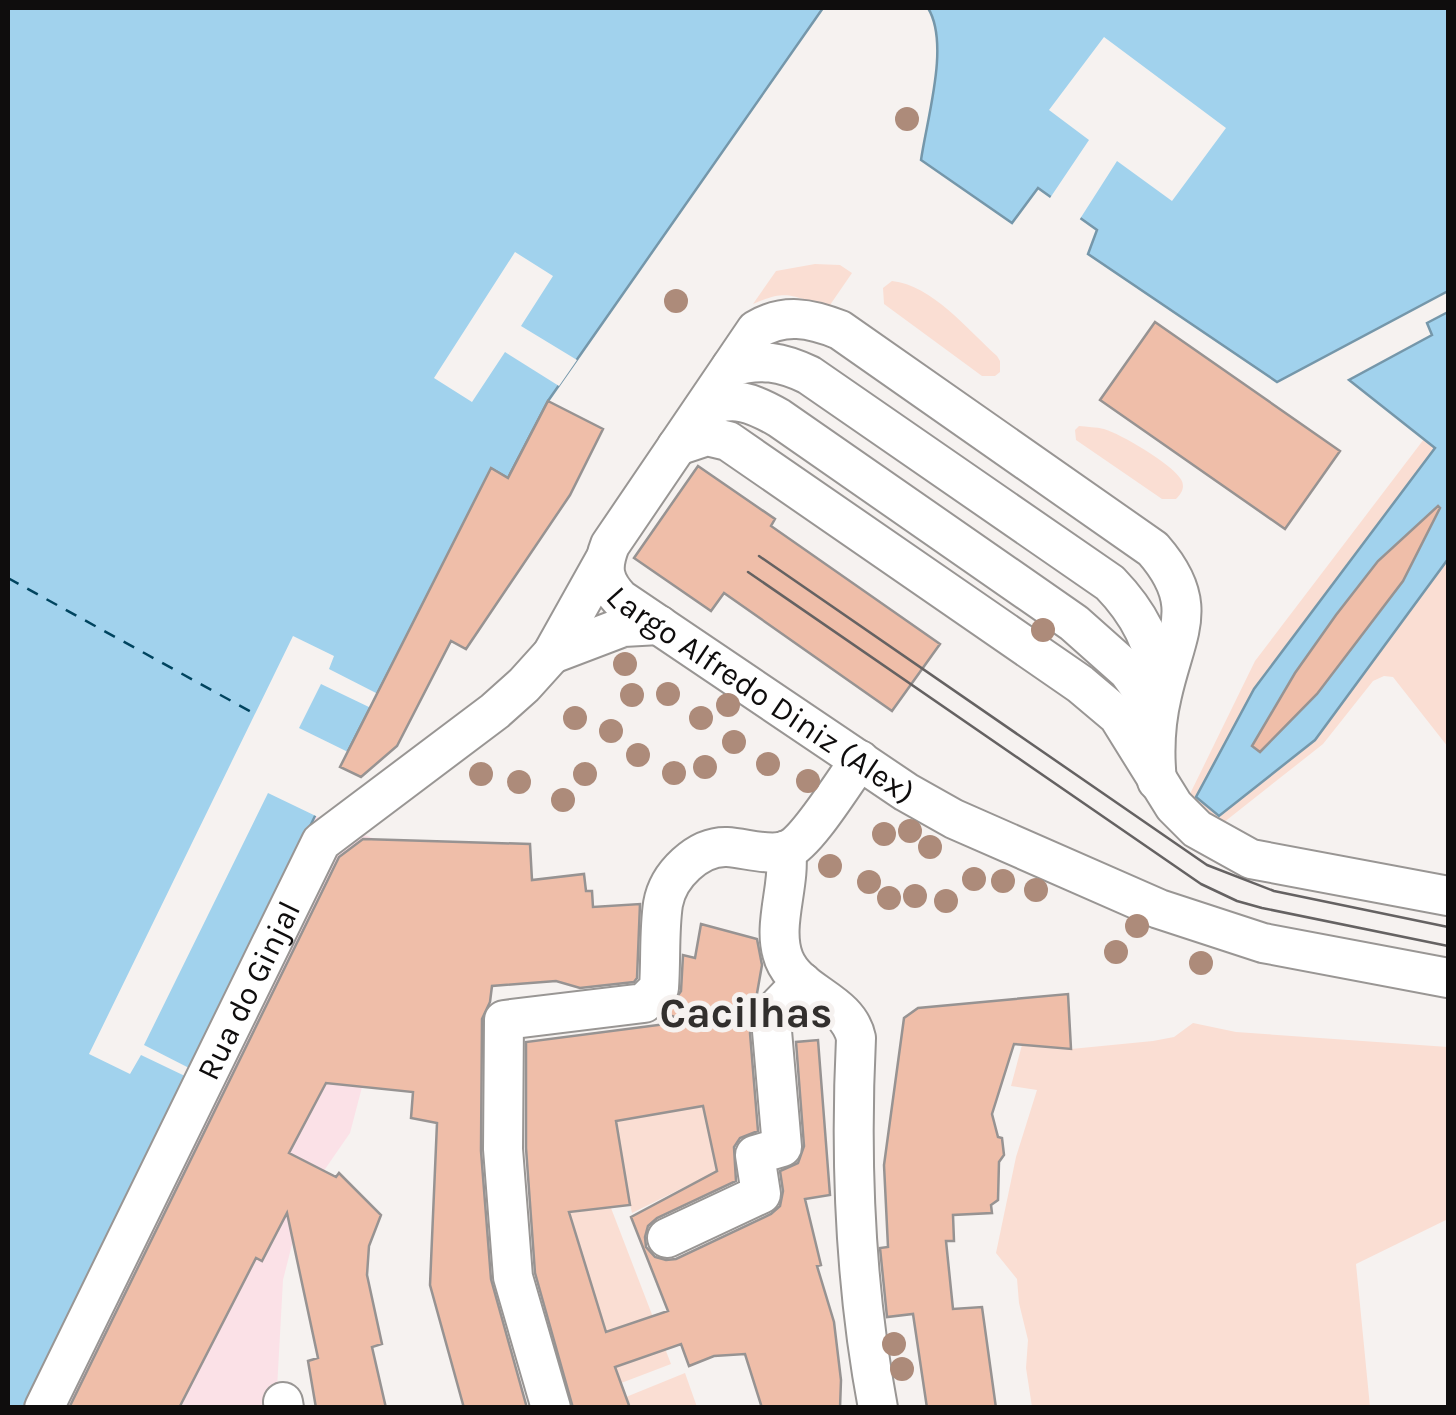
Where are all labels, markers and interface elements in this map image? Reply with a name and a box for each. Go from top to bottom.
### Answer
street label: Largo Alfredo Diniz (Alex) [599,579,921,811]
street label: Rua do Ginjal [189,895,308,1086]
district label: Cacilhas [660,988,832,1038]

